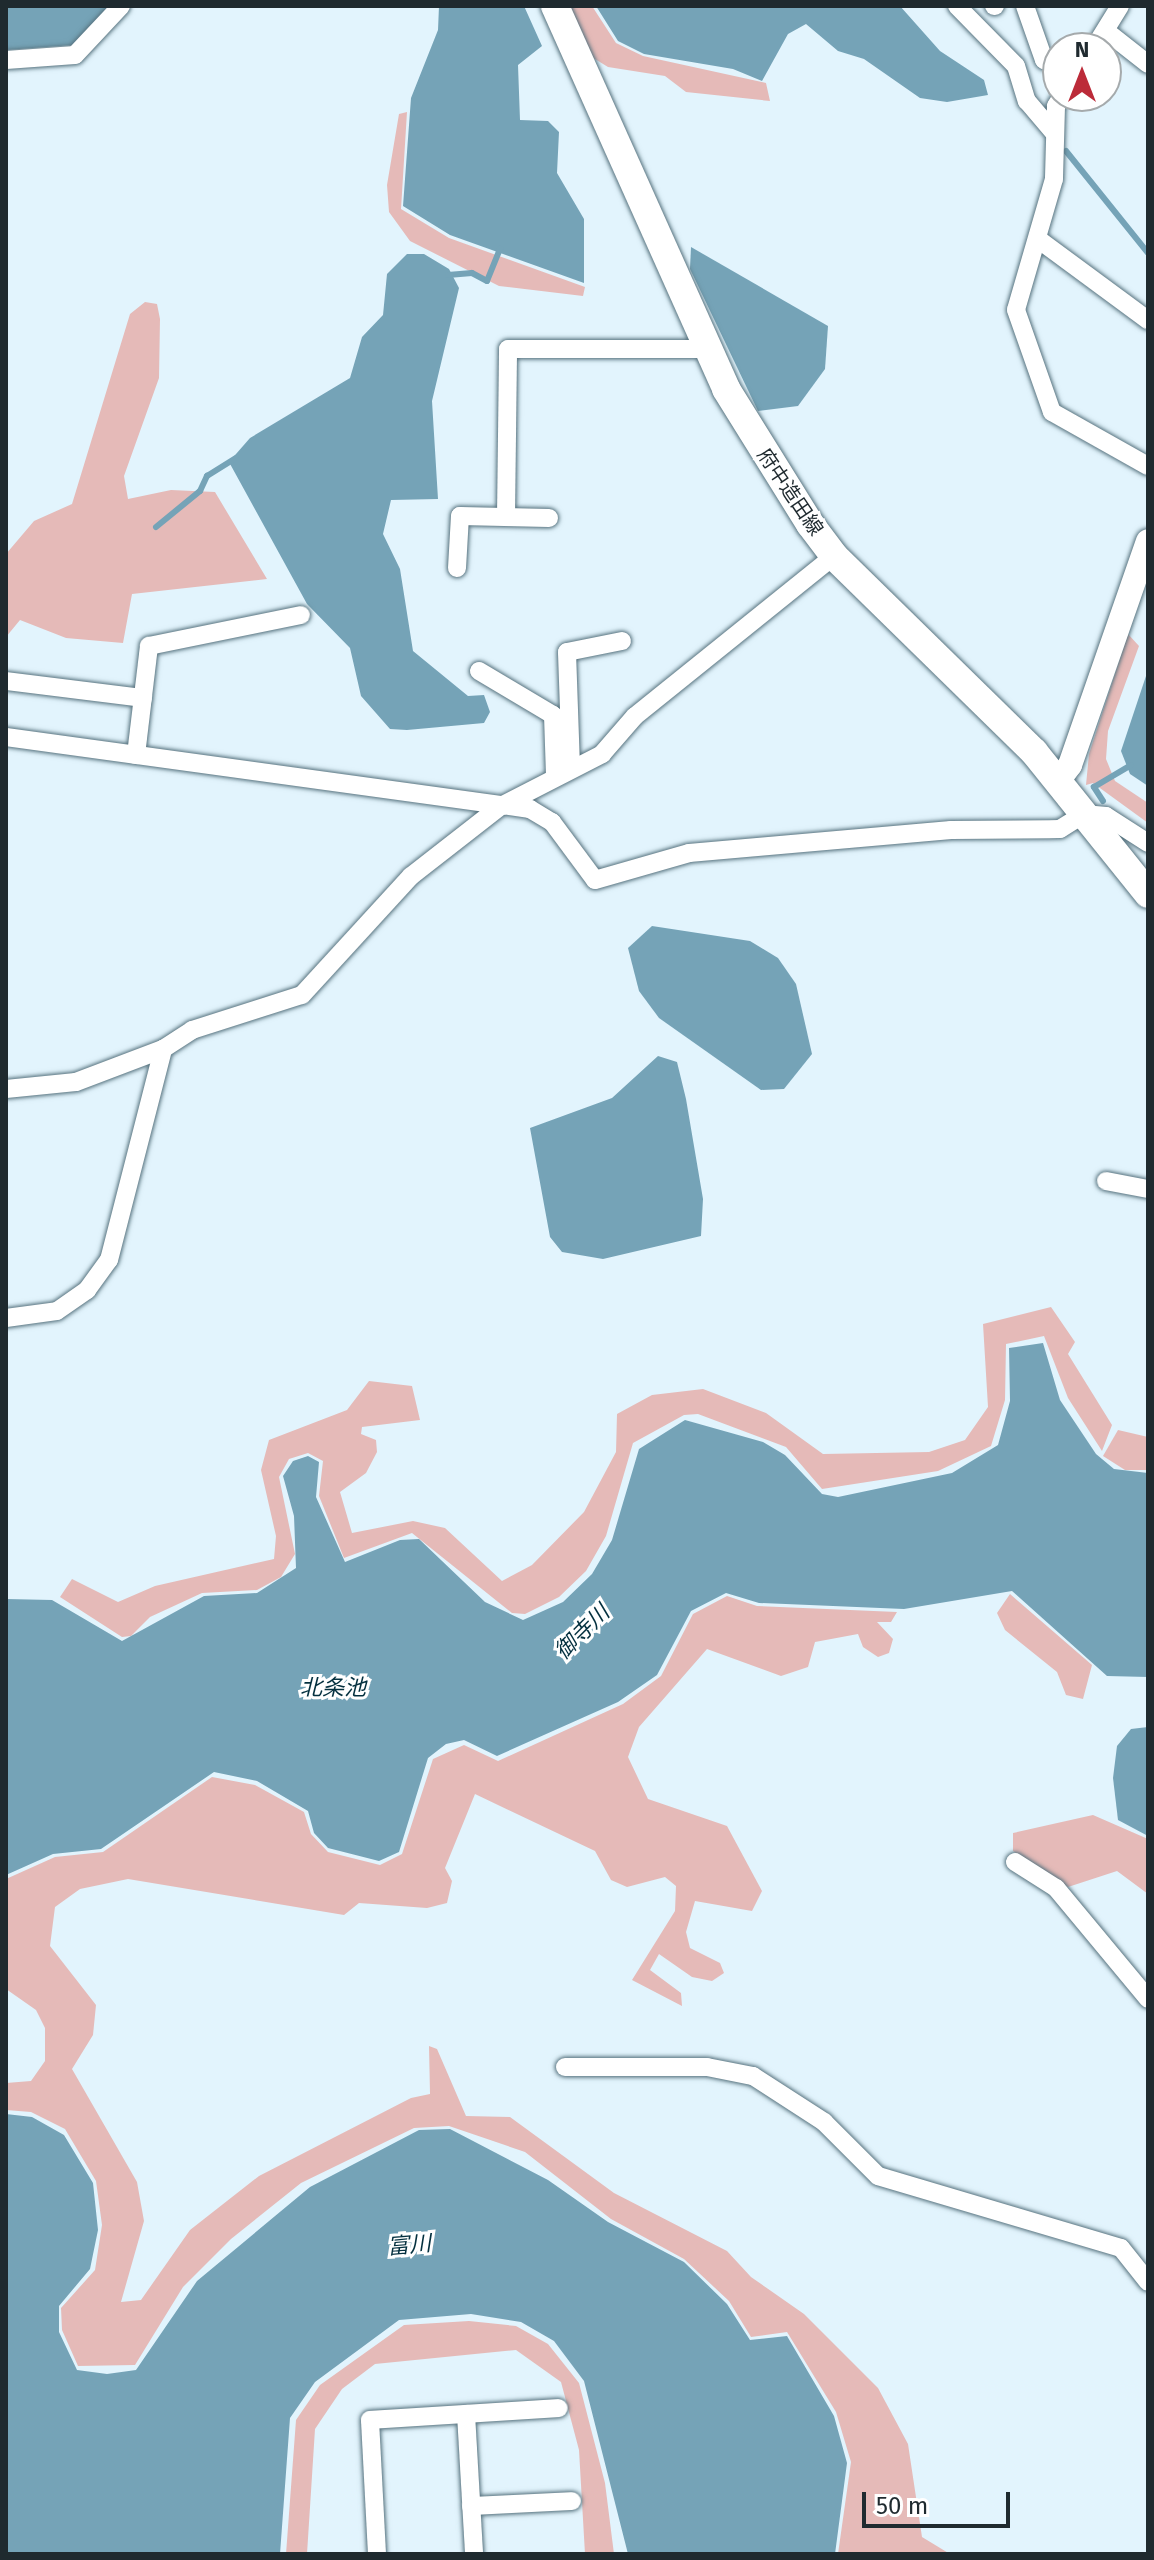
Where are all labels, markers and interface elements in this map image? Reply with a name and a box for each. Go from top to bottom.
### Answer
north arrow [1042,32,1122,112]
text: N [1075,36,1089,63]
street label: 府中造田線 [752,444,828,540]
water label: 御寺川 [549,1599,615,1665]
water label: 北条池 [300,1675,366,1701]
water label: 富川 [386,2230,432,2260]
scale bar [866,2476,1014,2526]
text: 50 m [876,2492,928,2520]

